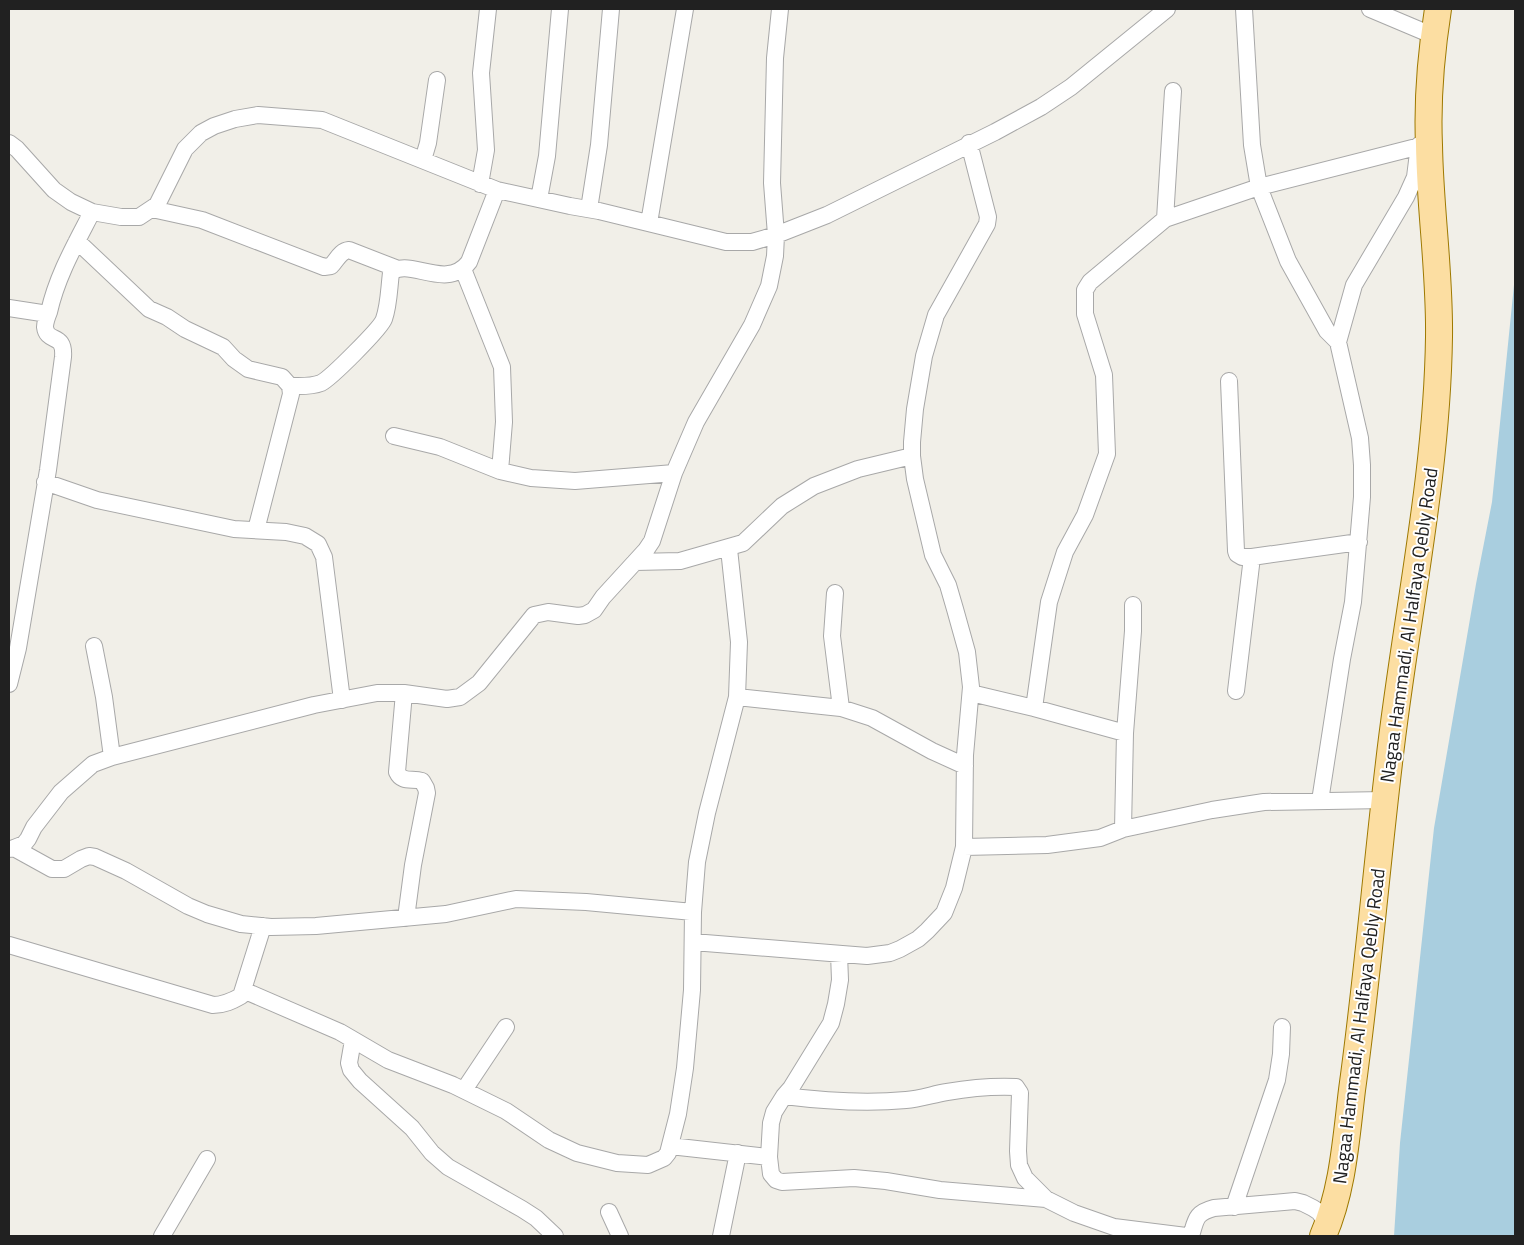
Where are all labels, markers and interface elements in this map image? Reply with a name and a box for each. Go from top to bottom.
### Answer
street label: Nagaa Hammadi, Al Halfaya Qebly Road [1372,466,1444,784]
street label: Nagaa Hammadi, Al Halfaya Qebly Road [1324,867,1392,1185]

